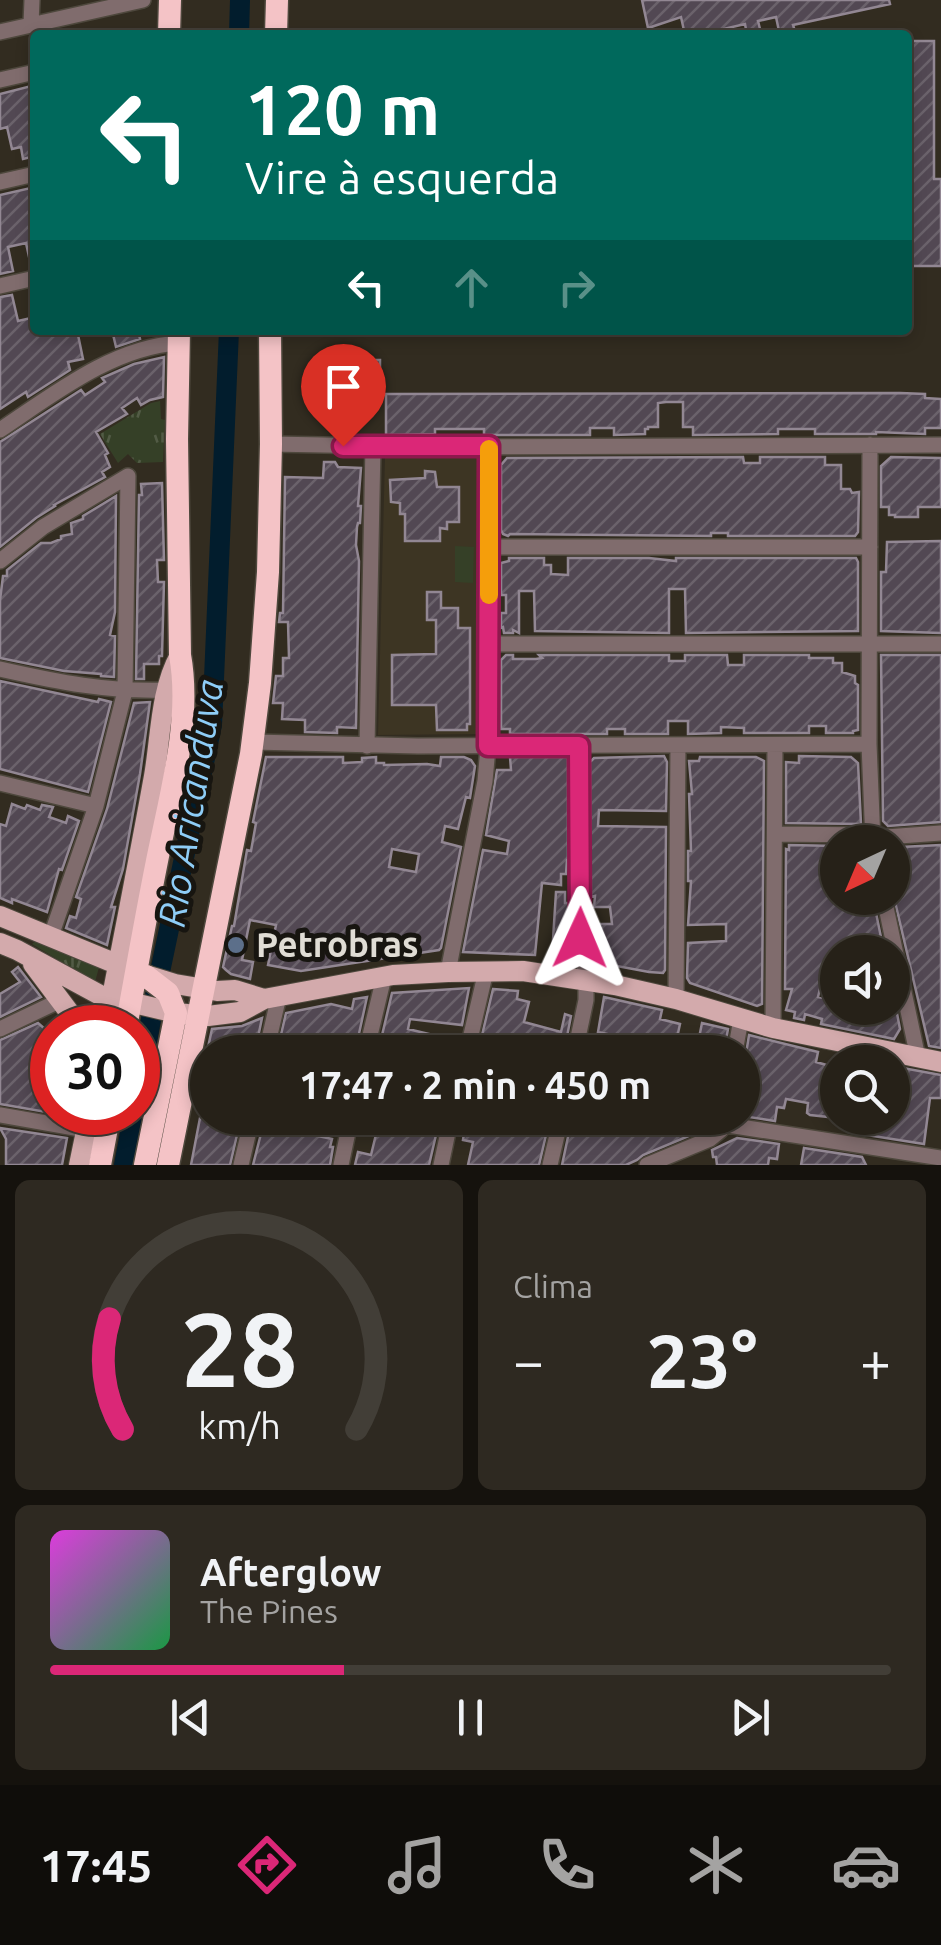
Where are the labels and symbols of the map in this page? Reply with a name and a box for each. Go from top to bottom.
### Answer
pin [301,344,386,447]
water label: Rio Aricanduva [150,676,230,930]
north arrow [820,825,910,915]
position arrow [528,886,632,990]
place label: Petrobras [256,924,419,964]
marker: Petrobras [225,934,247,956]
speed limit sign: 30 [30,1005,160,1135]

